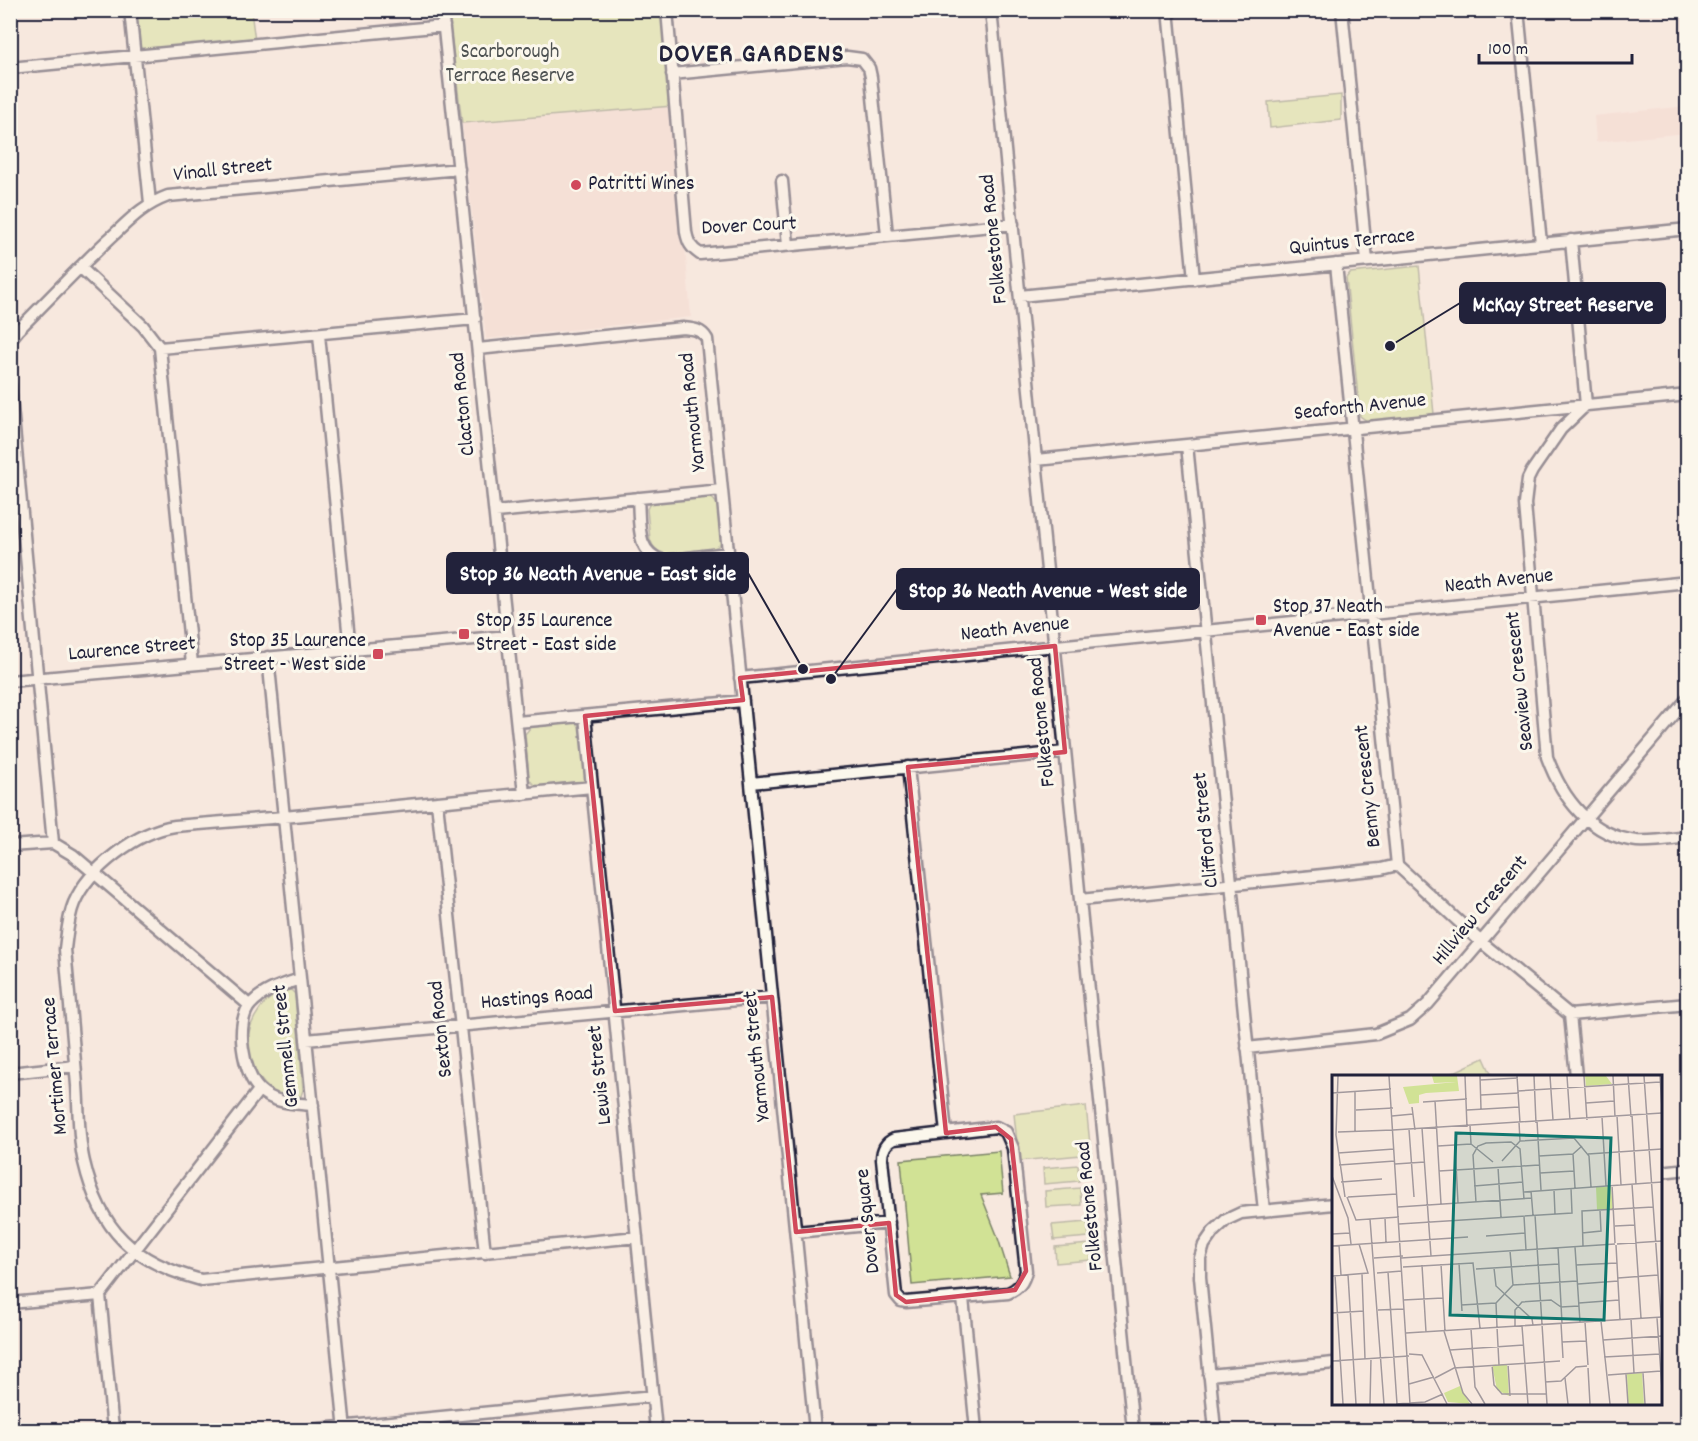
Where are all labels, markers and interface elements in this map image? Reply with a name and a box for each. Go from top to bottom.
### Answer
scale bar [1479,27,1632,65]
district label: DOVER GARDENS [659,36,845,75]
park label: Scarborough Terrace Reserve [446,38,574,92]
text: 100 m [1488,38,1528,63]
street label: Vinall Street [172,151,274,191]
place label: Patritti Wines [588,170,695,200]
street label: Folkestone Road [973,173,1017,305]
marker: Patritti Wines [569,178,583,192]
street label: Dover Court [701,210,798,244]
street label: Quintus Terrace [1288,221,1416,265]
callout: McKay Street Reserve [1460,283,1665,323]
text: McKay Street Reserve [1472,291,1654,322]
street label: Clacton Road [444,350,484,458]
street label: Yarmouth Road [673,351,715,473]
street label: Seaforth Avenue [1293,386,1427,430]
callout: Stop 36 Neath Avenue - East side [447,553,748,593]
text: Stop 36 Neath Avenue - East side [460,560,736,591]
street label: Neath Avenue [1443,561,1555,603]
callout: Stop 36 Neath Avenue - West side [897,569,1199,609]
text: Stop 36 Neath Avenue - West side [909,577,1187,608]
place label: Stop 37 Neath Avenue - East side [1273,593,1420,647]
place label: Stop 35 Laurence Street - East side [476,607,616,661]
street label: Neath Avenue [959,609,1071,651]
street label: Seaview Crescent [1499,610,1543,752]
marker: Stop 37 Neath Avenue - East side [1254,613,1268,627]
place label: Stop 35 Laurence Street - West side [224,627,366,681]
marker: Stop 35 Laurence Street - East side [457,627,471,641]
street label: Laurence Street [67,629,197,671]
marker: Stop 35 Laurence Street - West side [371,647,385,661]
street label: Folkestone Road [1021,656,1065,788]
street label: Benny Crescent [1348,723,1390,849]
street label: Clifford Street [1186,770,1228,889]
street label: Hillview Crescent [1426,849,1536,973]
street label: Sexton Road [422,979,462,1079]
street label: Hastings Road [479,979,595,1019]
street label: Gemmell Street [266,983,308,1109]
street label: Yarmouth Street [736,989,780,1123]
street label: Mortimer Terrace [35,996,77,1136]
street label: Lewis Street [581,1024,621,1126]
inset map [1332,1075,1662,1405]
street label: Folkestone Road [1069,1140,1113,1272]
street label: Dover Square [849,1167,889,1275]

